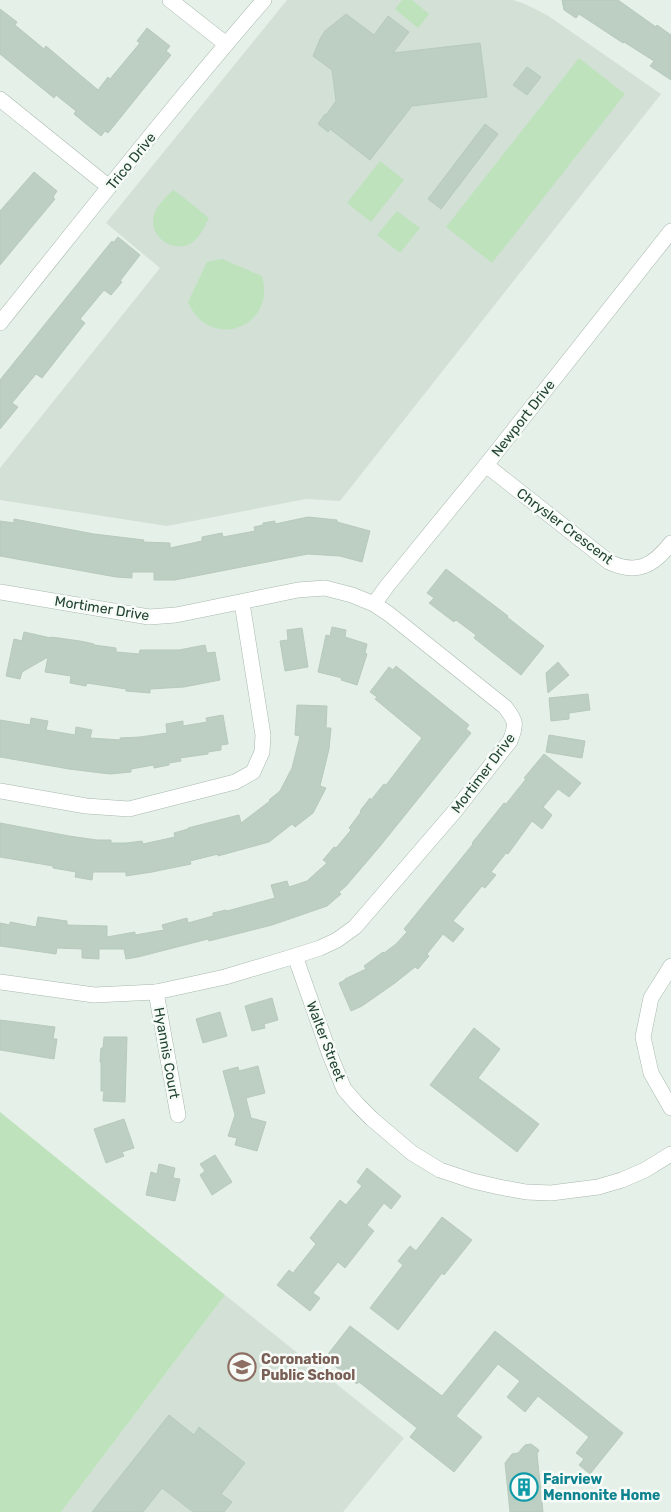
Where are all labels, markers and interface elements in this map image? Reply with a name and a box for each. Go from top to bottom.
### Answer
street label: Trico Drive [103,129,160,193]
street label: Newport Drive [488,376,559,460]
street label: Chrysler Crescent [513,485,617,569]
street label: Mortimer Drive [53,593,151,624]
street label: Mortimer Drive [448,730,519,817]
street label: Walter Street [302,999,349,1084]
street label: Hyannis Court [150,1006,183,1101]
place label: Coronation Public School [261,1351,355,1384]
school or university icon: Coronation Public School [227,1352,257,1382]
place label: Fairview Mennonite Home [543,1471,660,1504]
building icon: Fairview Mennonite Home [509,1472,539,1502]

